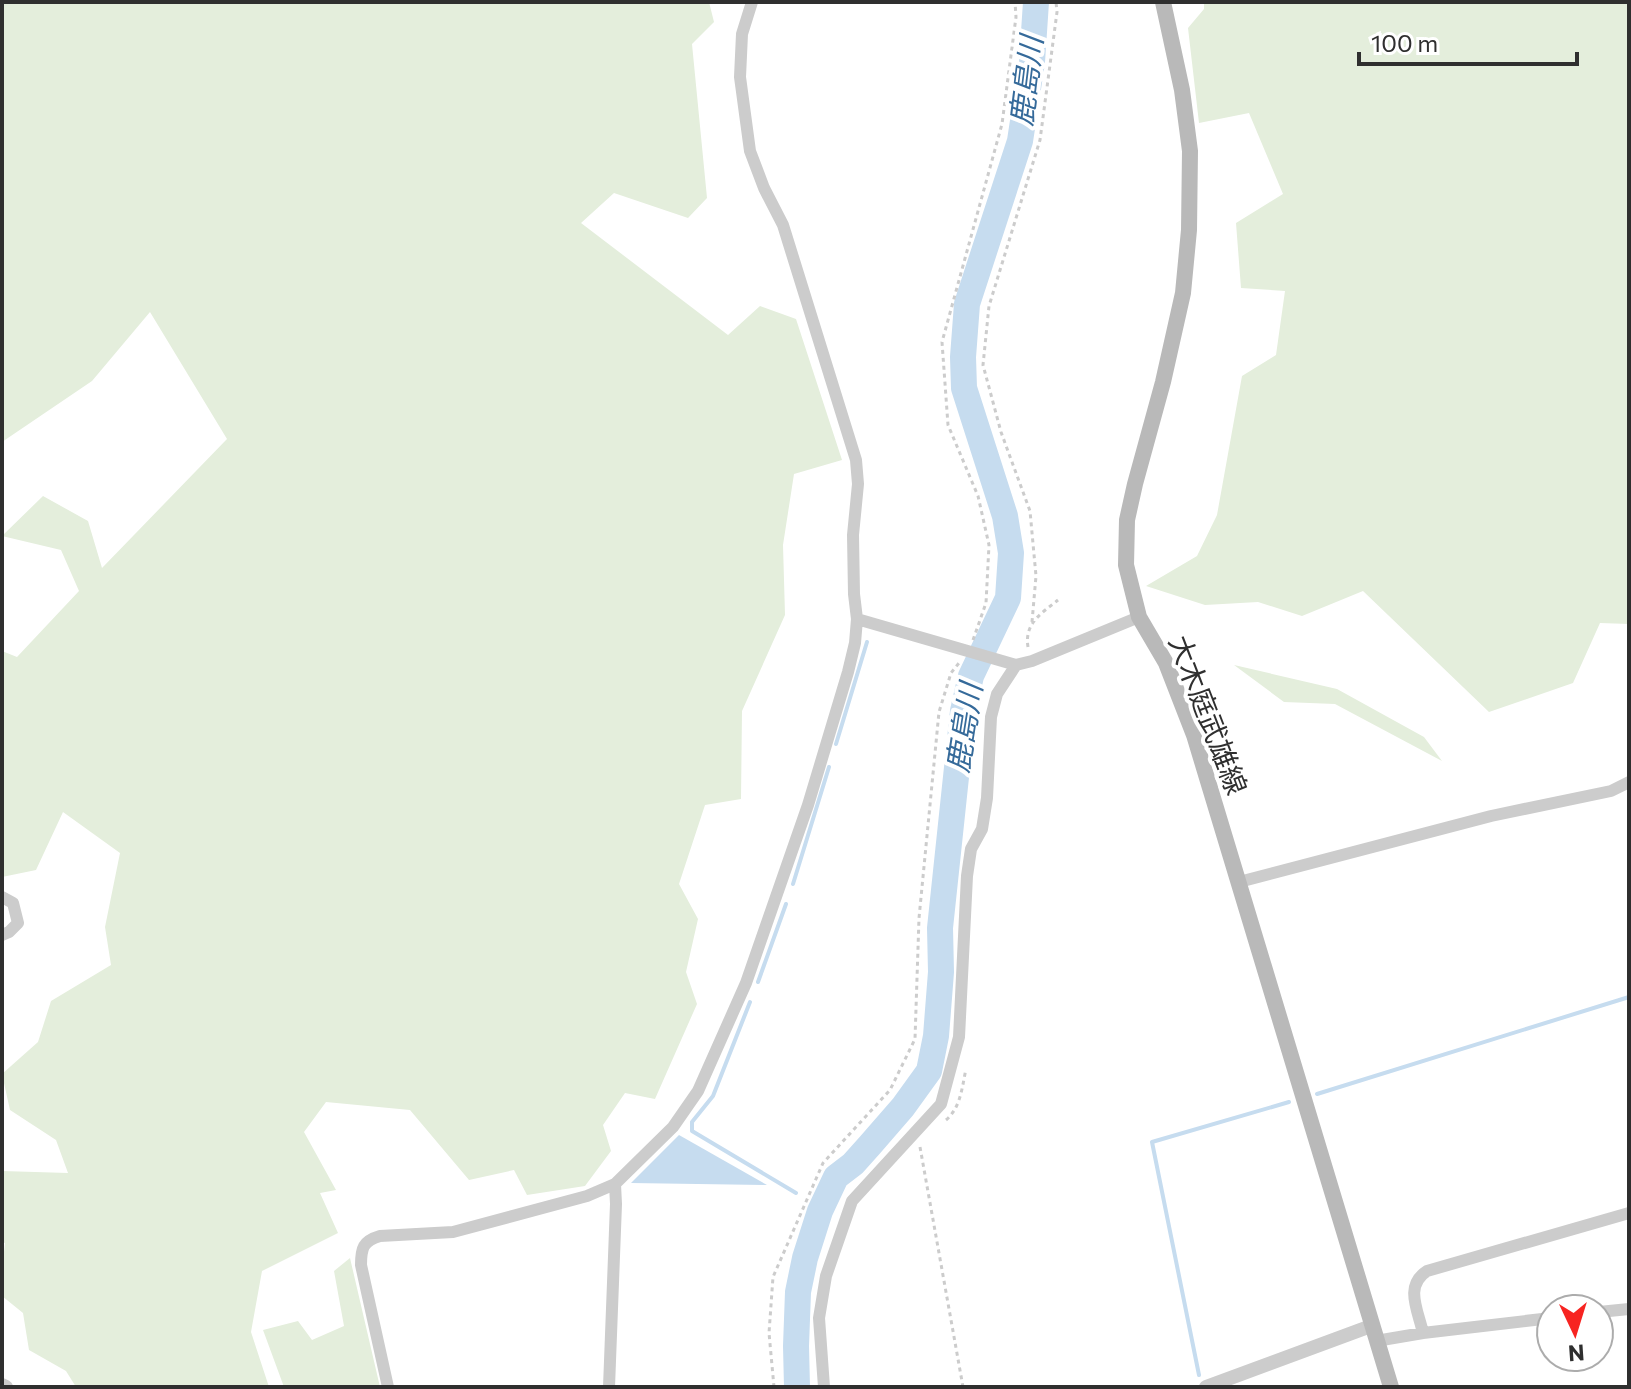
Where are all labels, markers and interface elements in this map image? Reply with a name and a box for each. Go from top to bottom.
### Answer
scale bar [1359,16,1577,66]
text: 100 m [1371,28,1438,57]
water label: 鹿島川 [1001,31,1049,128]
street label: 大木庭武雄線 [1163,630,1255,799]
water label: 鹿島川 [937,677,988,775]
north arrow [1535,1293,1615,1373]
text: N [1567,1339,1586,1367]

